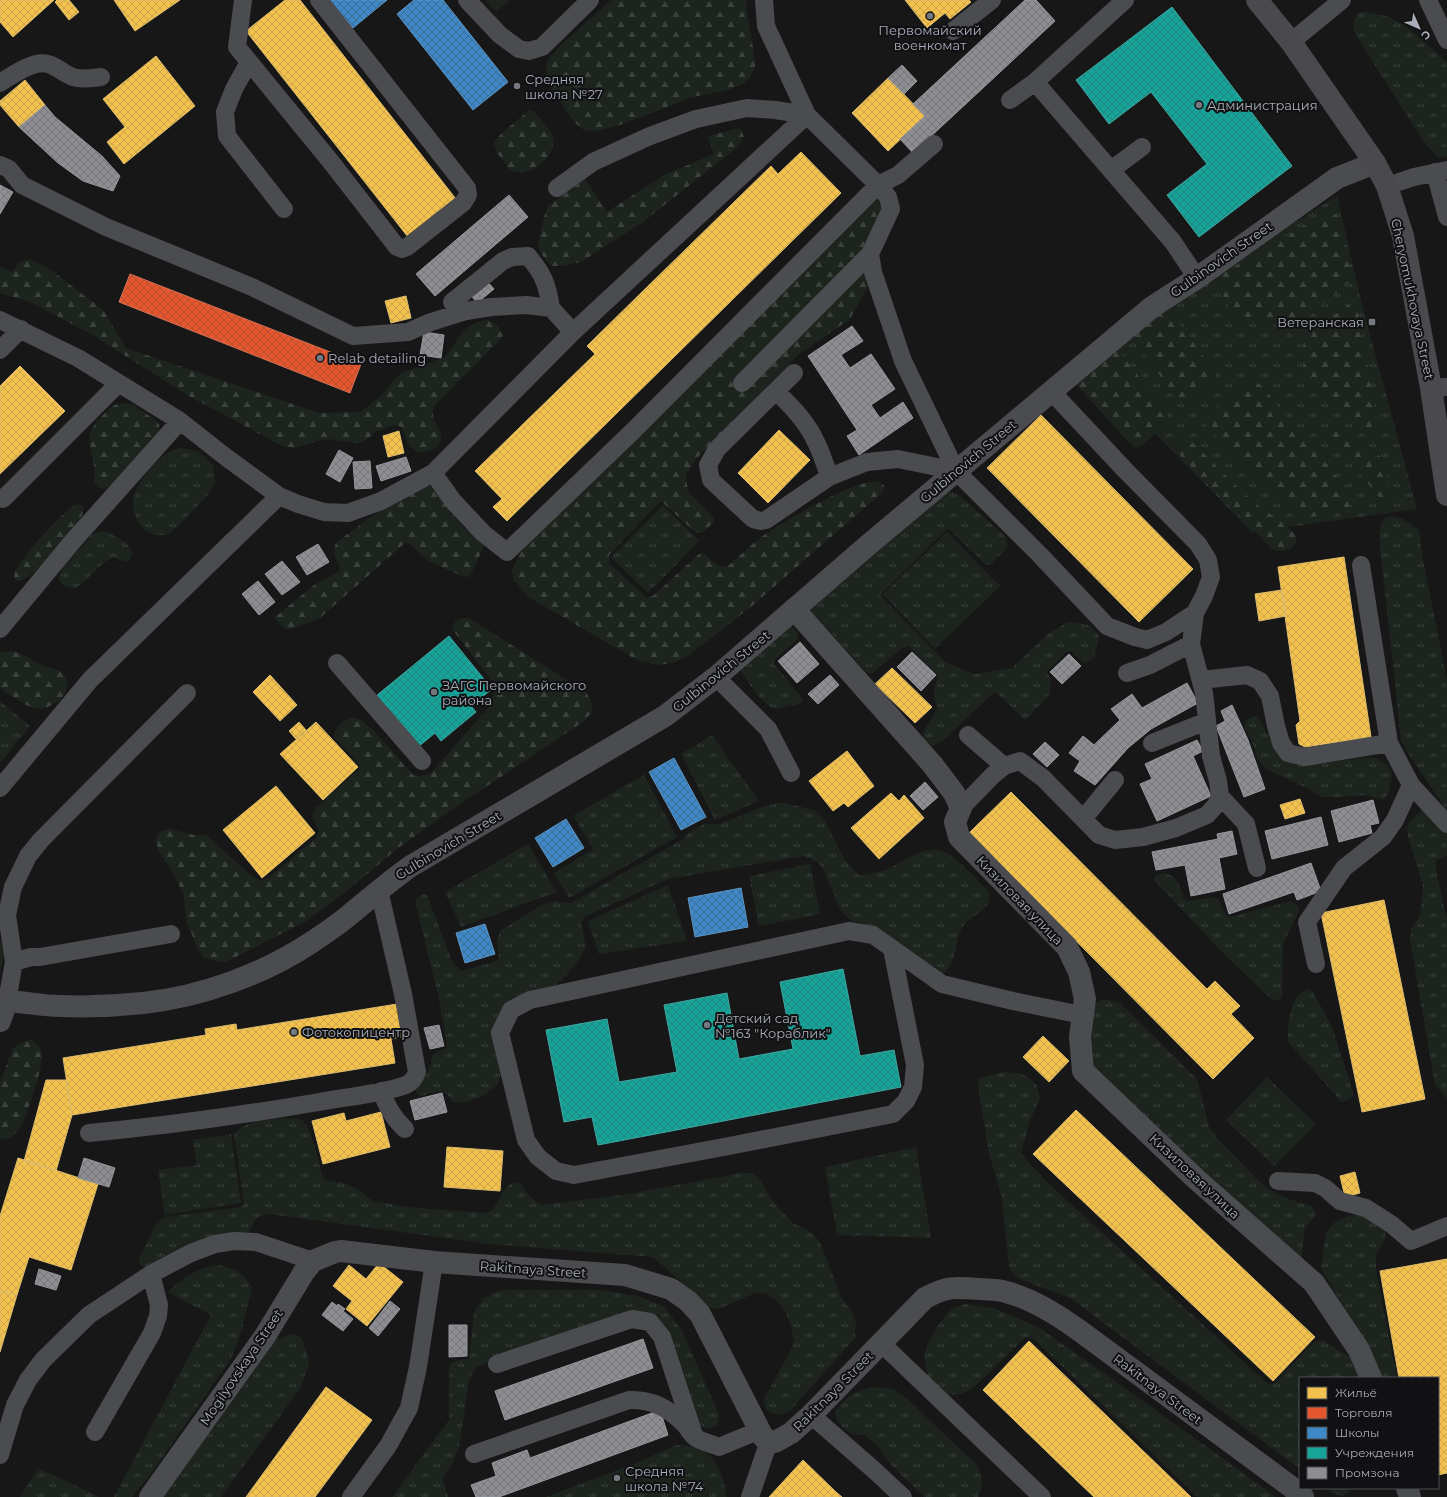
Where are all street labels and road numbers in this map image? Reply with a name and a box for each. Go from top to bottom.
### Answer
street label: Cheryomukhovaya Street [1388,217,1438,381]
street label: Gulbinovich Street [1167,218,1275,300]
street label: Gulbinovich Street [917,416,1019,506]
street label: Gulbinovich Street [669,627,773,715]
street label: Gulbinovich Street [392,807,504,883]
street label: Кизиловая улица [973,852,1067,948]
street label: Кизиловая улица [1147,1130,1243,1222]
street label: Rakitnaya Street [479,1257,587,1281]
street label: Mogilyovskaya Street [196,1306,286,1428]
street label: Rakitnaya Street [790,1348,876,1434]
street label: Rakitnaya Street [1111,1350,1205,1428]

